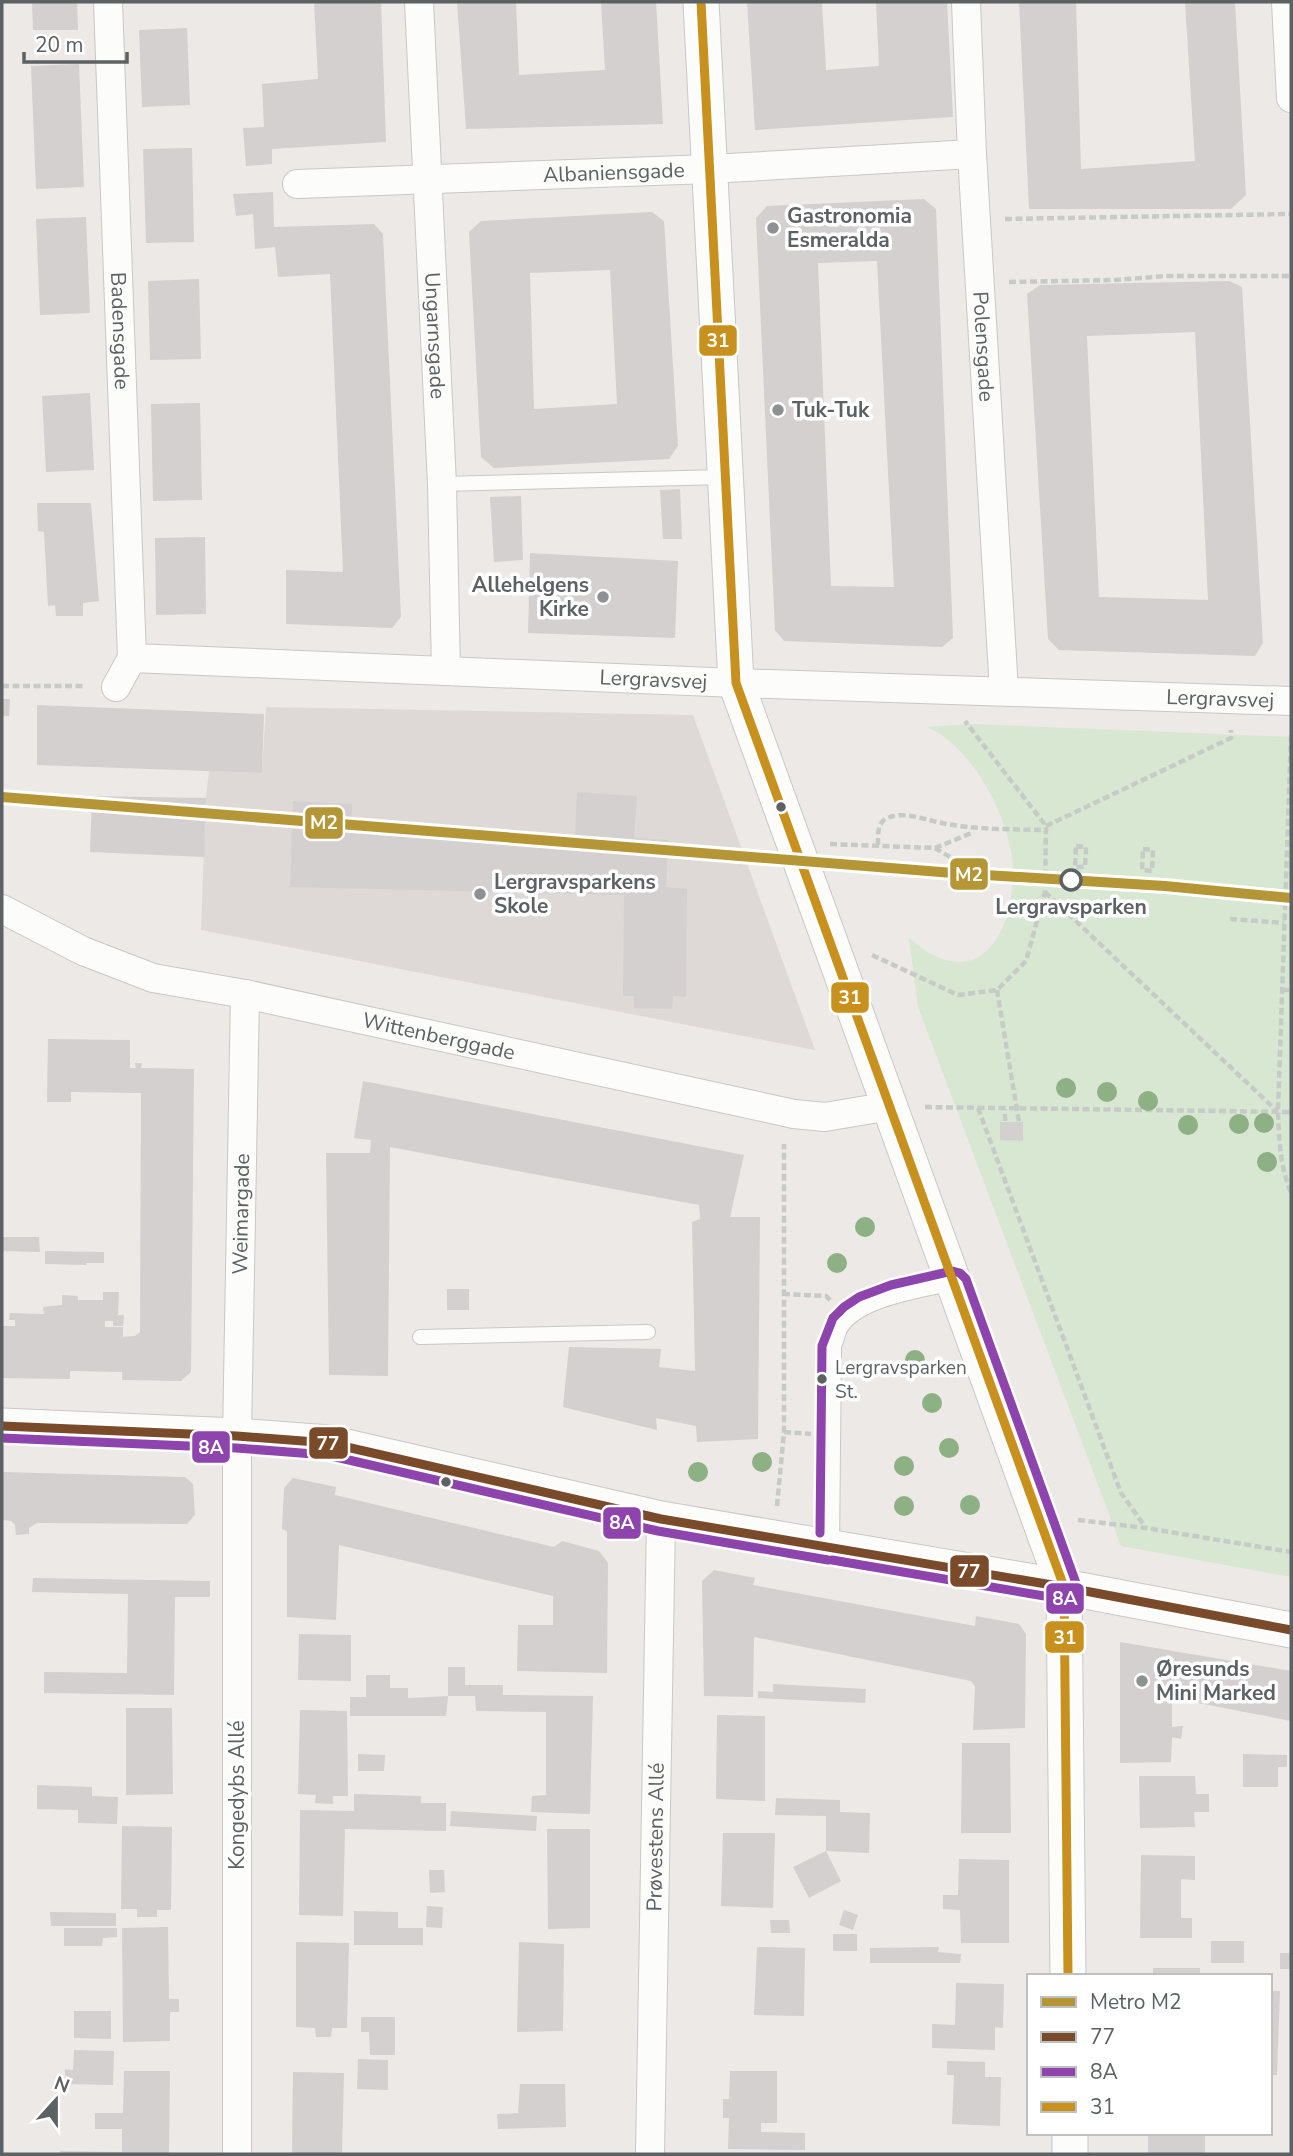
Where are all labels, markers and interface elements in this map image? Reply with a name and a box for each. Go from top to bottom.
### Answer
scale bar [24,21,128,65]
text: 20 m [35,31,84,59]
street label: Albaniensgade [542,156,685,189]
place label: Gastronomia Esmeralda [787,202,912,254]
marker: Gastronomia Esmeralda [765,220,781,236]
street label: Badensgade [104,271,136,390]
street label: Ungarnsgade [418,271,452,400]
street label: Polensgade [966,290,1001,403]
line badge: 31 [698,324,738,357]
text: 31 [707,328,729,354]
place label: Tuk-Tuk [792,396,870,424]
marker: Tuk-Tuk [770,402,786,418]
place label: Allehelgens Kirke [472,571,589,623]
marker: Allehelgens Kirke [595,589,611,605]
street label: Lergravsvej [599,663,708,696]
street label: Lergravsvej [1166,683,1275,714]
unlabelled marker [774,800,788,814]
line badge: M2 [304,806,344,840]
text: M2 [310,810,338,836]
line badge: M2 [949,857,989,891]
text: M2 [955,862,983,888]
place label: Lergravsparkens Skole [494,868,656,920]
marker: Lergravsparken [1060,869,1082,891]
marker: Lergravsparkens Skole [472,886,488,902]
place label: Lergravsparken [995,893,1147,921]
line badge: 31 [830,981,870,1014]
text: 31 [839,985,861,1011]
street label: Wittenberggade [360,1006,518,1067]
street label: Weimargade [226,1153,256,1275]
place label: Lergravsparken St. [835,1355,967,1405]
marker: Lergravsparken St. [815,1372,829,1386]
line badge: 77 [308,1426,349,1460]
line badge: 8A [191,1430,231,1464]
text: 77 [317,1431,339,1457]
text: 8A [198,1435,225,1461]
unlabelled marker [439,1475,453,1489]
line badge: 8A [602,1506,642,1540]
text: 8A [609,1510,636,1536]
line badge: 77 [949,1554,990,1588]
text: 77 [958,1559,980,1585]
line badge: 8A [1045,1582,1085,1615]
text: 8A [1052,1586,1079,1612]
line badge: 31 [1044,1620,1085,1654]
text: 31 [1054,1625,1076,1651]
place label: Øresunds Mini Marked [1156,1655,1276,1707]
marker: Øresunds Mini Marked [1134,1673,1150,1689]
street label: Kongedybs Allé [223,1720,251,1870]
street label: Prøvestens Allé [640,1763,671,1912]
legend [1027,1974,1272,2135]
text: Metro M2 [1090,1988,1181,2016]
text: 77 [1090,2023,1115,2051]
text: 8A [1090,2058,1118,2086]
north arrow [21,2065,91,2135]
text: N [50,2070,73,2100]
text: 31 [1090,2093,1115,2121]

